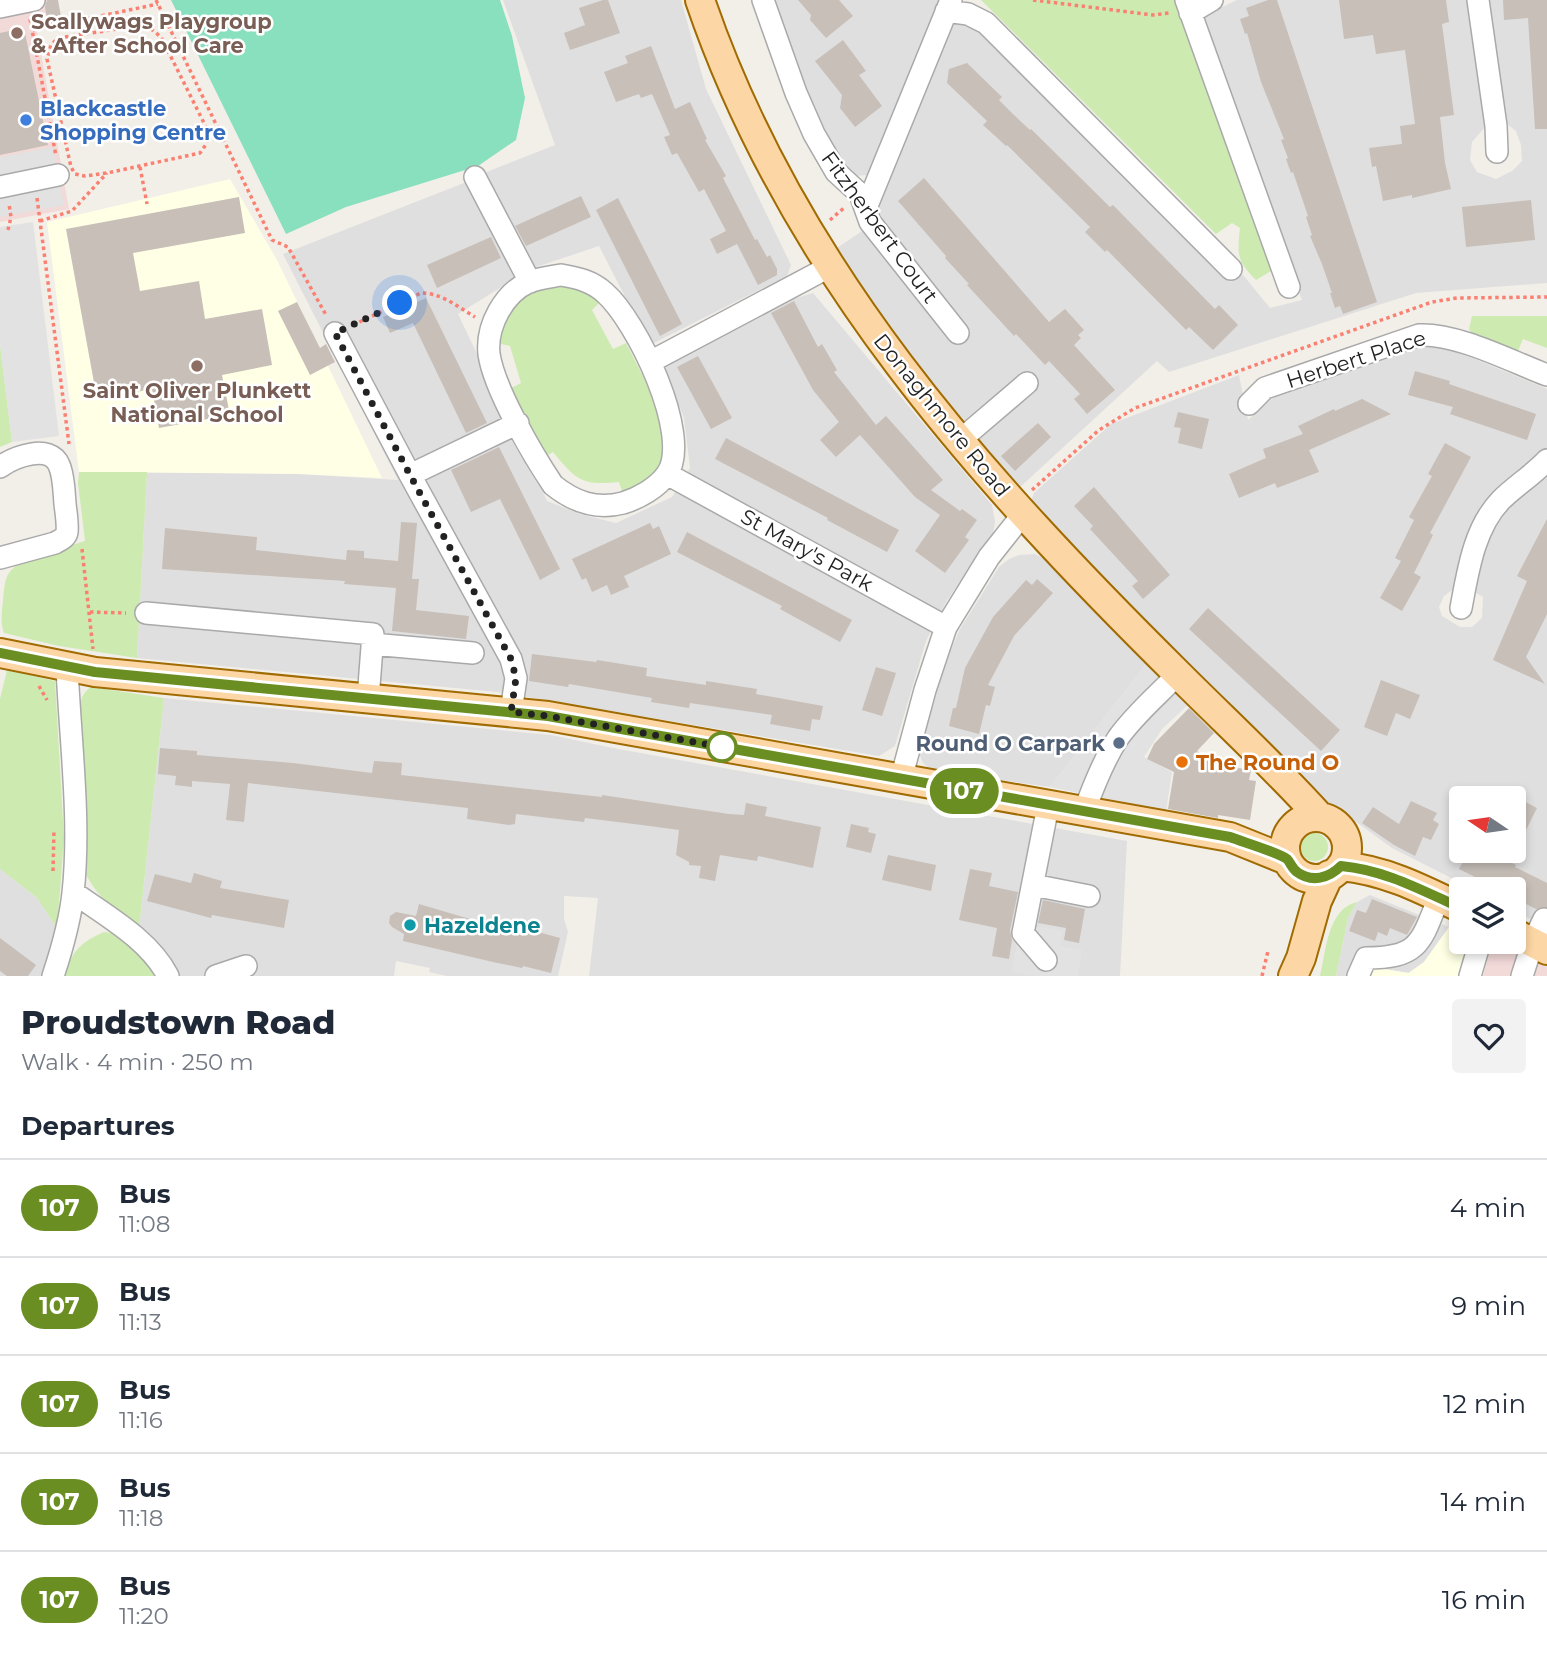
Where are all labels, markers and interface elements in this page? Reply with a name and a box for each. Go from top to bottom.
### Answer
place label: Scallywags Playgroup & After School Care [31,9,272,58]
marker: Scallywags Playgroup & After School Care [9,25,25,41]
place label: Blackcastle Shopping Centre [40,96,226,145]
marker: Blackcastle Shopping Centre [18,112,34,128]
street label: Fitzherbert Court [816,146,944,308]
your location [382,285,417,320]
street label: Herbert Place [1283,325,1429,393]
street label: Donaghmore Road [869,328,1015,502]
marker: Saint Oliver Plunkett National School [189,358,205,374]
place label: Saint Oliver Plunkett National School [83,378,311,427]
street label: St Mary's Park [737,503,878,597]
place label: Round O Carpark [916,731,1105,756]
unlabelled marker [707,732,737,762]
marker: Round O Carpark [1111,735,1127,751]
place label: The Round O [1196,750,1339,775]
marker: The Round O [1174,754,1190,770]
line badge: 107 [924,768,1004,814]
text: 107 [944,776,984,805]
north arrow [1449,786,1526,863]
map controls [1449,786,1526,954]
button: layers [1449,877,1526,954]
place label: Hazeldene [424,913,540,938]
marker: Hazeldene [402,917,418,933]
button: heart [1452,999,1526,1073]
text: Proudstown Road [21,1002,335,1042]
text: Walk · 4 min · 250 m [21,1048,254,1076]
text: Departures [21,1110,175,1142]
text: Bus [119,1178,171,1210]
text: 4 min [1450,1192,1526,1224]
text: 107 [39,1193,80,1222]
text: 11:08 [119,1210,170,1238]
text: Bus [119,1276,171,1308]
text: 9 min [1451,1290,1526,1322]
text: 107 [39,1291,80,1320]
text: 11:13 [119,1308,162,1336]
text: Bus [119,1374,171,1406]
text: 12 min [1443,1388,1526,1420]
text: 107 [39,1389,80,1418]
text: 11:16 [119,1406,163,1434]
text: Bus [119,1472,171,1504]
text: 14 min [1440,1486,1526,1518]
text: 107 [39,1487,80,1516]
text: 11:18 [119,1504,163,1532]
text: Bus [119,1570,171,1602]
text: 16 min [1442,1584,1526,1616]
text: 107 [39,1585,80,1614]
text: 11:20 [119,1602,169,1630]

